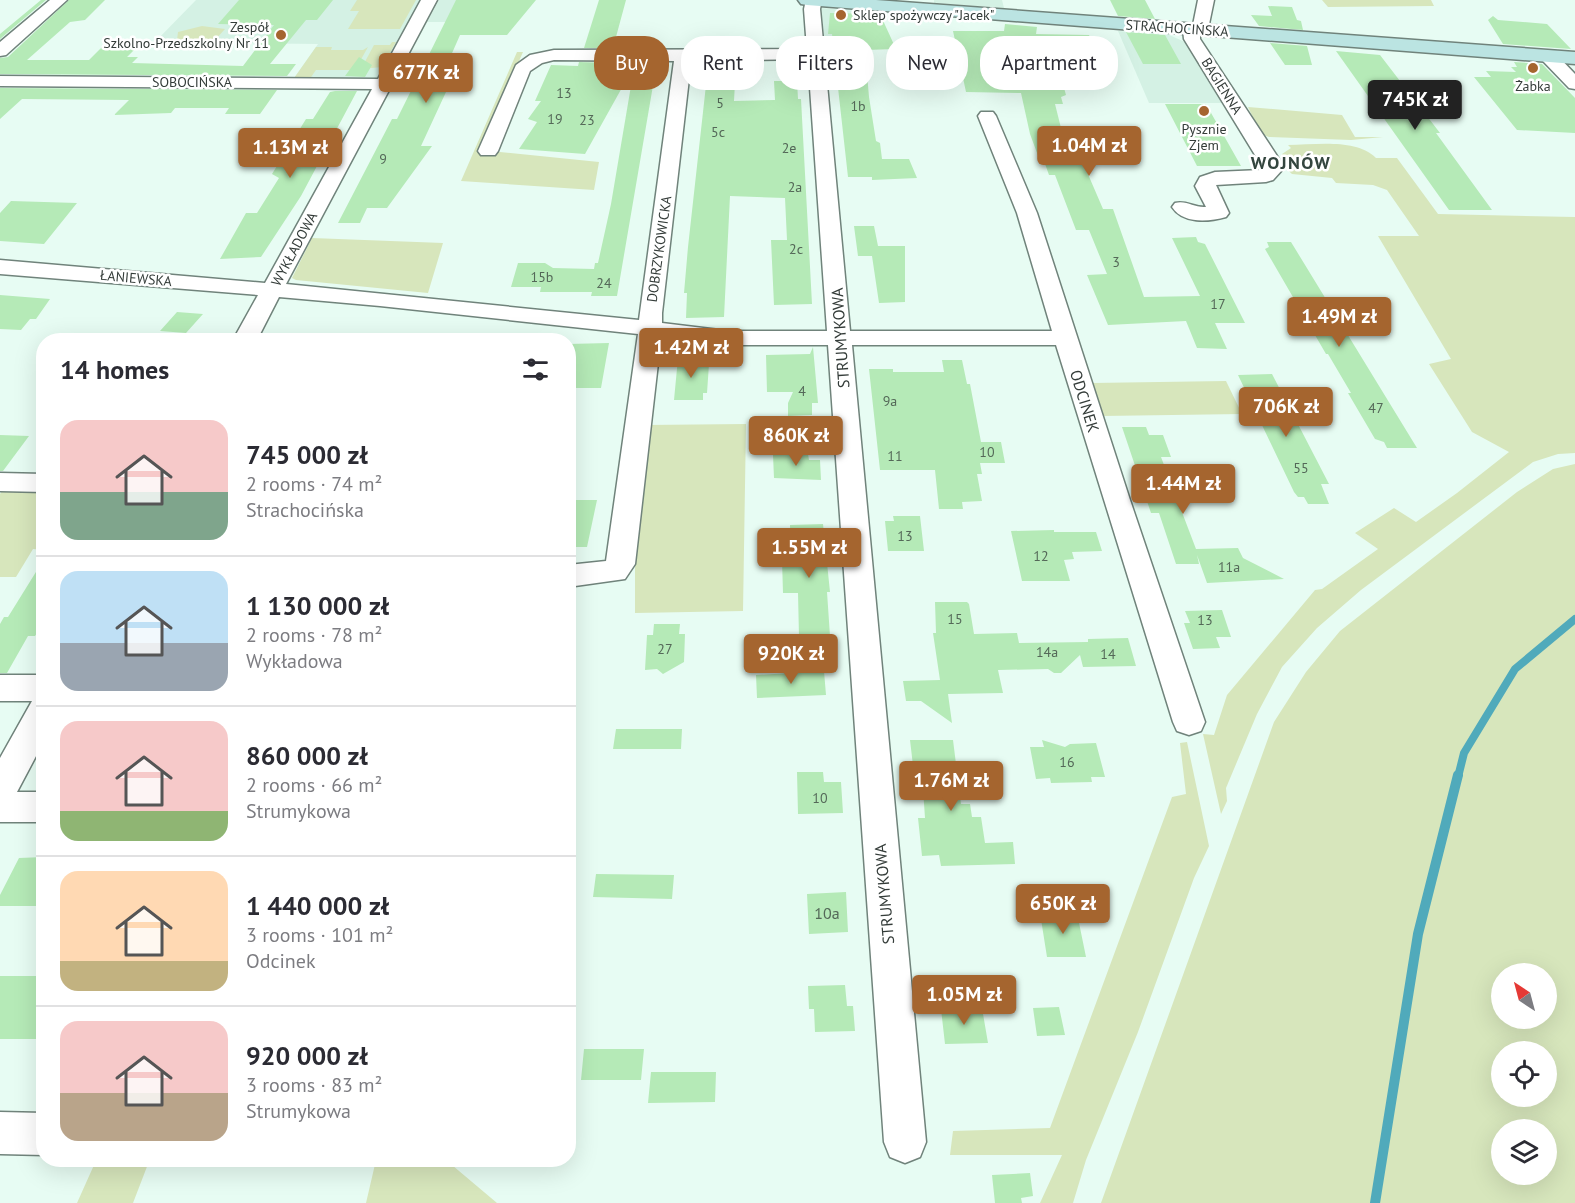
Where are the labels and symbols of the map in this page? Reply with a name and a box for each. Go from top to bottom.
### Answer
place label: Sklep spożywczy "Jacek" [853,6,994,24]
marker: Sklep spożywczy "Jacek" [834,8,848,22]
street label: STRACHOCIŃSKA [1125,15,1230,41]
place label: Zespół Szkolno-Przedszkolny Nr 11 [103,18,269,52]
marker: Zespół Szkolno-Przedszkolny Nr 11 [274,28,288,42]
pin: 677K zł [371,53,481,104]
street label: BAGIENNA [1198,54,1247,118]
marker: Żabka [1526,61,1540,75]
street label: SOBOCIŃSKA [152,73,233,91]
place label: Żabka [1515,77,1551,95]
pin: 745K zł [1360,80,1470,131]
house number: 13 [556,84,572,102]
house number: 5 [716,94,724,112]
house number: 1b [850,97,866,115]
marker: Pysznie Zjem [1197,104,1211,118]
house number: 19 [547,110,563,128]
house number: 23 [579,111,595,129]
place label: Pysznie Zjem [1181,120,1227,154]
house number: 5c [711,123,725,141]
pin: 1.04M zł [1027,126,1151,177]
pin: 1.13M zł [228,128,352,179]
house number: 2e [782,139,796,157]
house number: 9 [379,150,387,168]
district label: WOJNÓW [1251,151,1331,174]
house number: 2a [788,178,802,196]
street label: DOBRZYKOWICKA [643,194,675,303]
street label: WYKŁADOWA [267,208,321,289]
house number: 2c [789,240,803,258]
house number: 3 [1112,253,1120,271]
street label: ŁANIEWSKA [99,266,173,290]
house number: 15b [531,268,553,286]
house number: 24 [596,274,612,292]
street label: STRUMYKOWA [826,286,853,389]
house number: 17 [1210,295,1226,313]
pin: 1.49M zł [1277,297,1401,348]
pin: 1.42M zł [629,328,753,379]
street label: ODCINEK [1066,367,1104,435]
house number: 4 [798,382,806,400]
pin: 706K zł [1231,387,1341,438]
house number: 9a [883,392,897,410]
house number: 47 [1368,399,1384,417]
pin: 860K zł [741,416,851,467]
house number: 10 [979,443,995,461]
house number: 11 [887,447,903,465]
house number: 55 [1293,459,1309,477]
pin: 1.44M zł [1121,464,1245,515]
house number: 13 [897,527,913,545]
pin: 1.55M zł [747,528,871,579]
house number: 12 [1033,547,1049,565]
house number: 11a [1218,558,1240,576]
house number: 15 [947,610,963,628]
house number: 13 [1197,611,1213,629]
pin: 920K zł [736,634,846,685]
house number: 27 [657,640,673,658]
house number: 14a [1036,643,1058,661]
house number: 14 [1100,645,1116,663]
house number: 16 [1059,753,1075,771]
pin: 1.76M zł [889,761,1013,812]
house number: 10 [812,789,828,807]
street label: STRUMYKOWA [870,842,898,945]
pin: 650K zł [1008,884,1118,935]
house number: 10a [814,903,840,923]
north arrow [1491,963,1557,1029]
pin: 1.05M zł [902,975,1026,1026]

